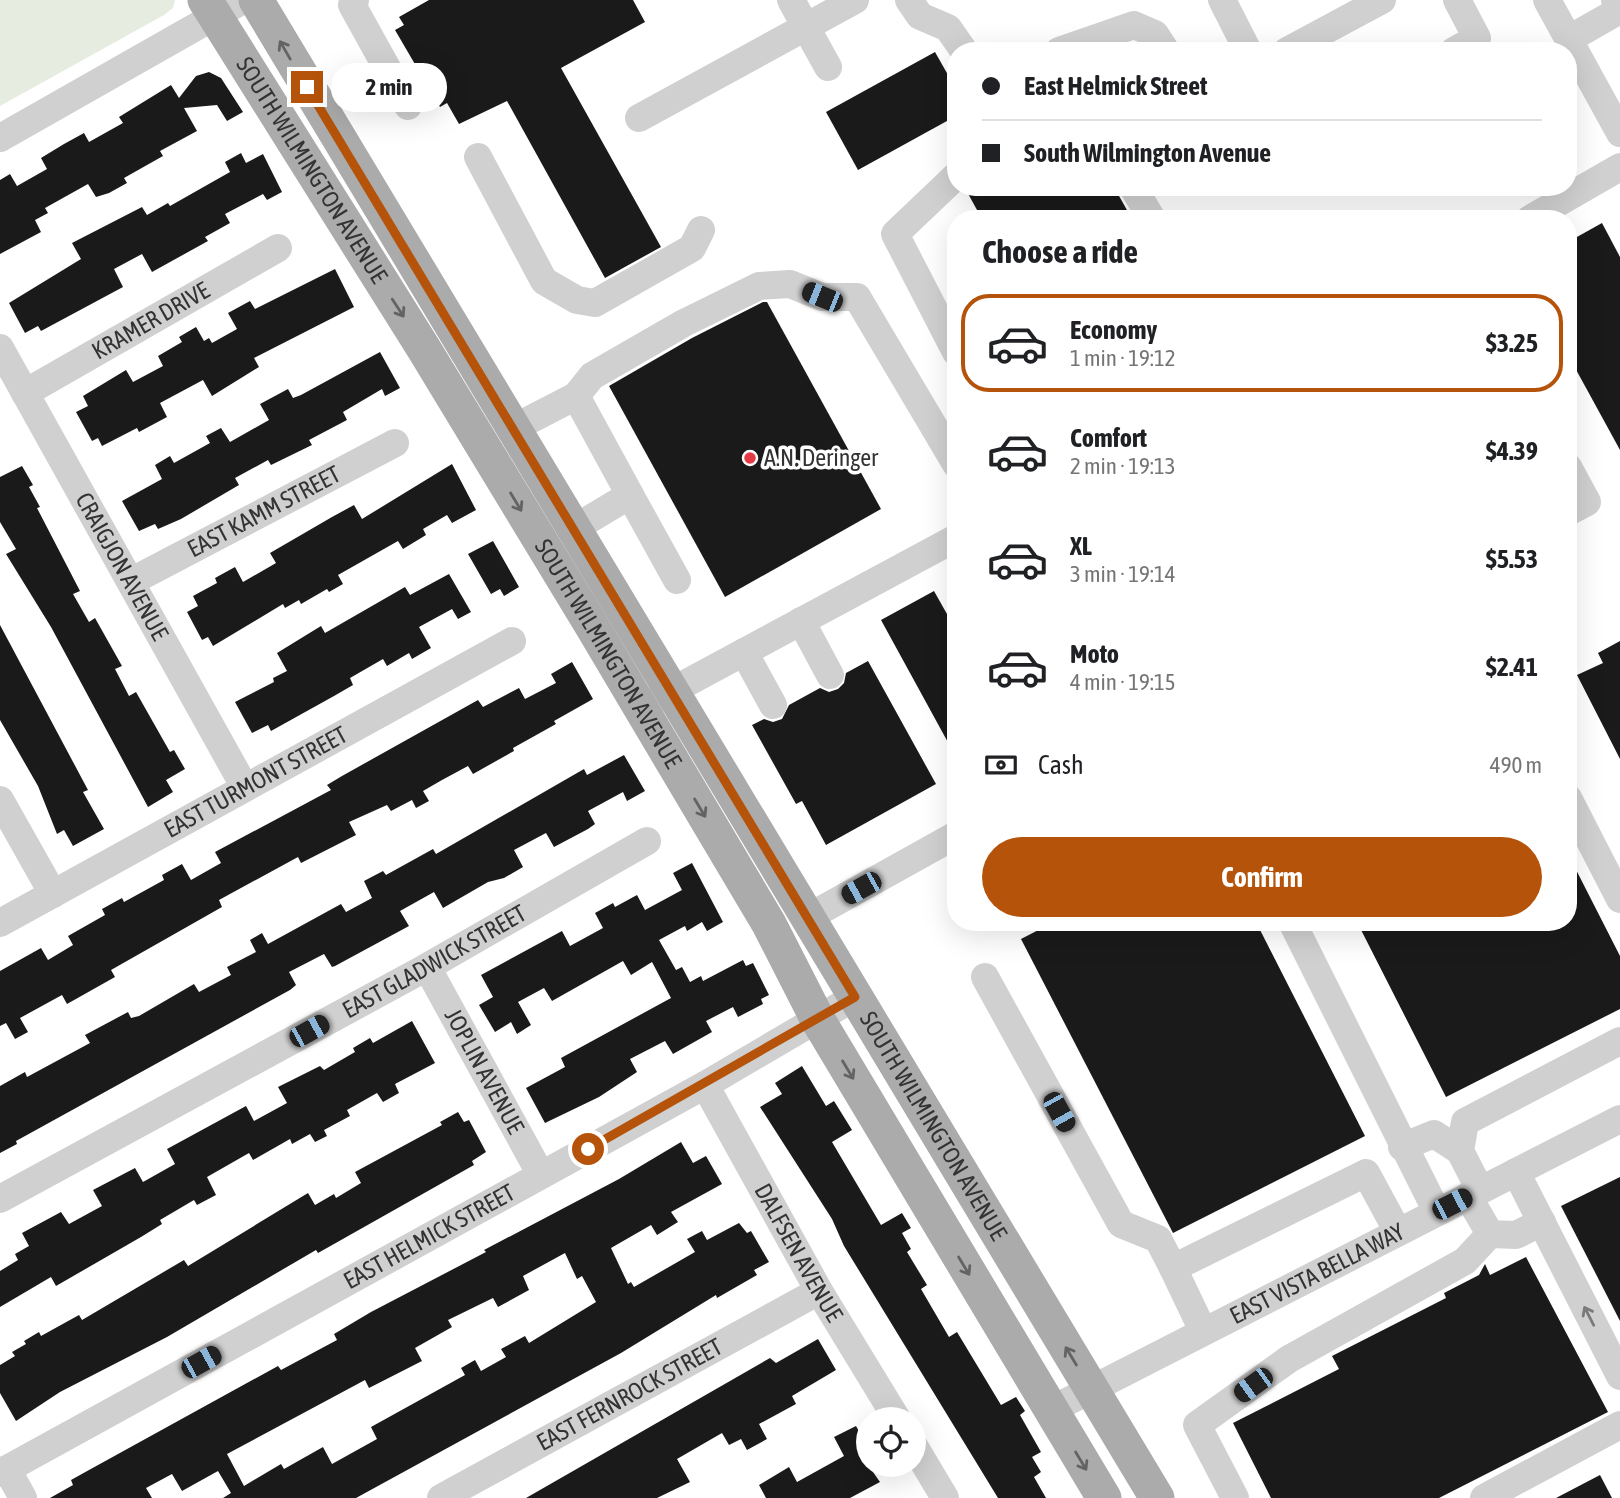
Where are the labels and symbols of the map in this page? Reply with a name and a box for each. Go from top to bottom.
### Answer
one-way arrow [278,40,291,61]
street label: SOUTH WILMINGTON AVENUE [231,52,393,288]
callout: 2 min [332,62,447,112]
route end [291,71,323,103]
street label: KRAMER DRIVE [87,276,214,365]
car [799,279,846,315]
one-way arrow [391,298,405,317]
place label: A.N. Deringer [764,444,879,471]
marker: A.N. Deringer [742,450,758,466]
street label: EAST KAMM STREET [183,460,345,562]
street label: CRAIGJON AVENUE [70,488,174,645]
one-way arrow [510,492,524,512]
street label: SOUTH WILMINGTON AVENUE [530,534,687,773]
street label: EAST TURMONT STREET [159,720,352,843]
one-way arrow [693,798,707,818]
car [838,869,885,907]
street label: EAST GLADWICK STREET [338,899,531,1023]
street label: JOPLIN AVENUE [440,1004,530,1138]
street label: SOUTH WILMINGTON AVENUE [855,1007,1013,1245]
car [286,1012,333,1050]
one-way arrow [841,1060,855,1080]
car [1040,1089,1079,1135]
route start [572,1133,604,1165]
street label: EAST HELMICK STREET [339,1178,520,1294]
street label: DALFSEN AVENUE [749,1179,848,1326]
car [1429,1185,1476,1223]
street label: EAST VISTA BELLA WAY [1225,1218,1409,1329]
one-way arrow [958,1255,972,1275]
one-way arrow [1582,1306,1596,1327]
street label: EAST FERNROCK STREET [532,1332,727,1456]
car [178,1343,225,1381]
one-way arrow [1064,1346,1078,1366]
car [1230,1364,1277,1406]
one-way arrow [1074,1450,1088,1470]

